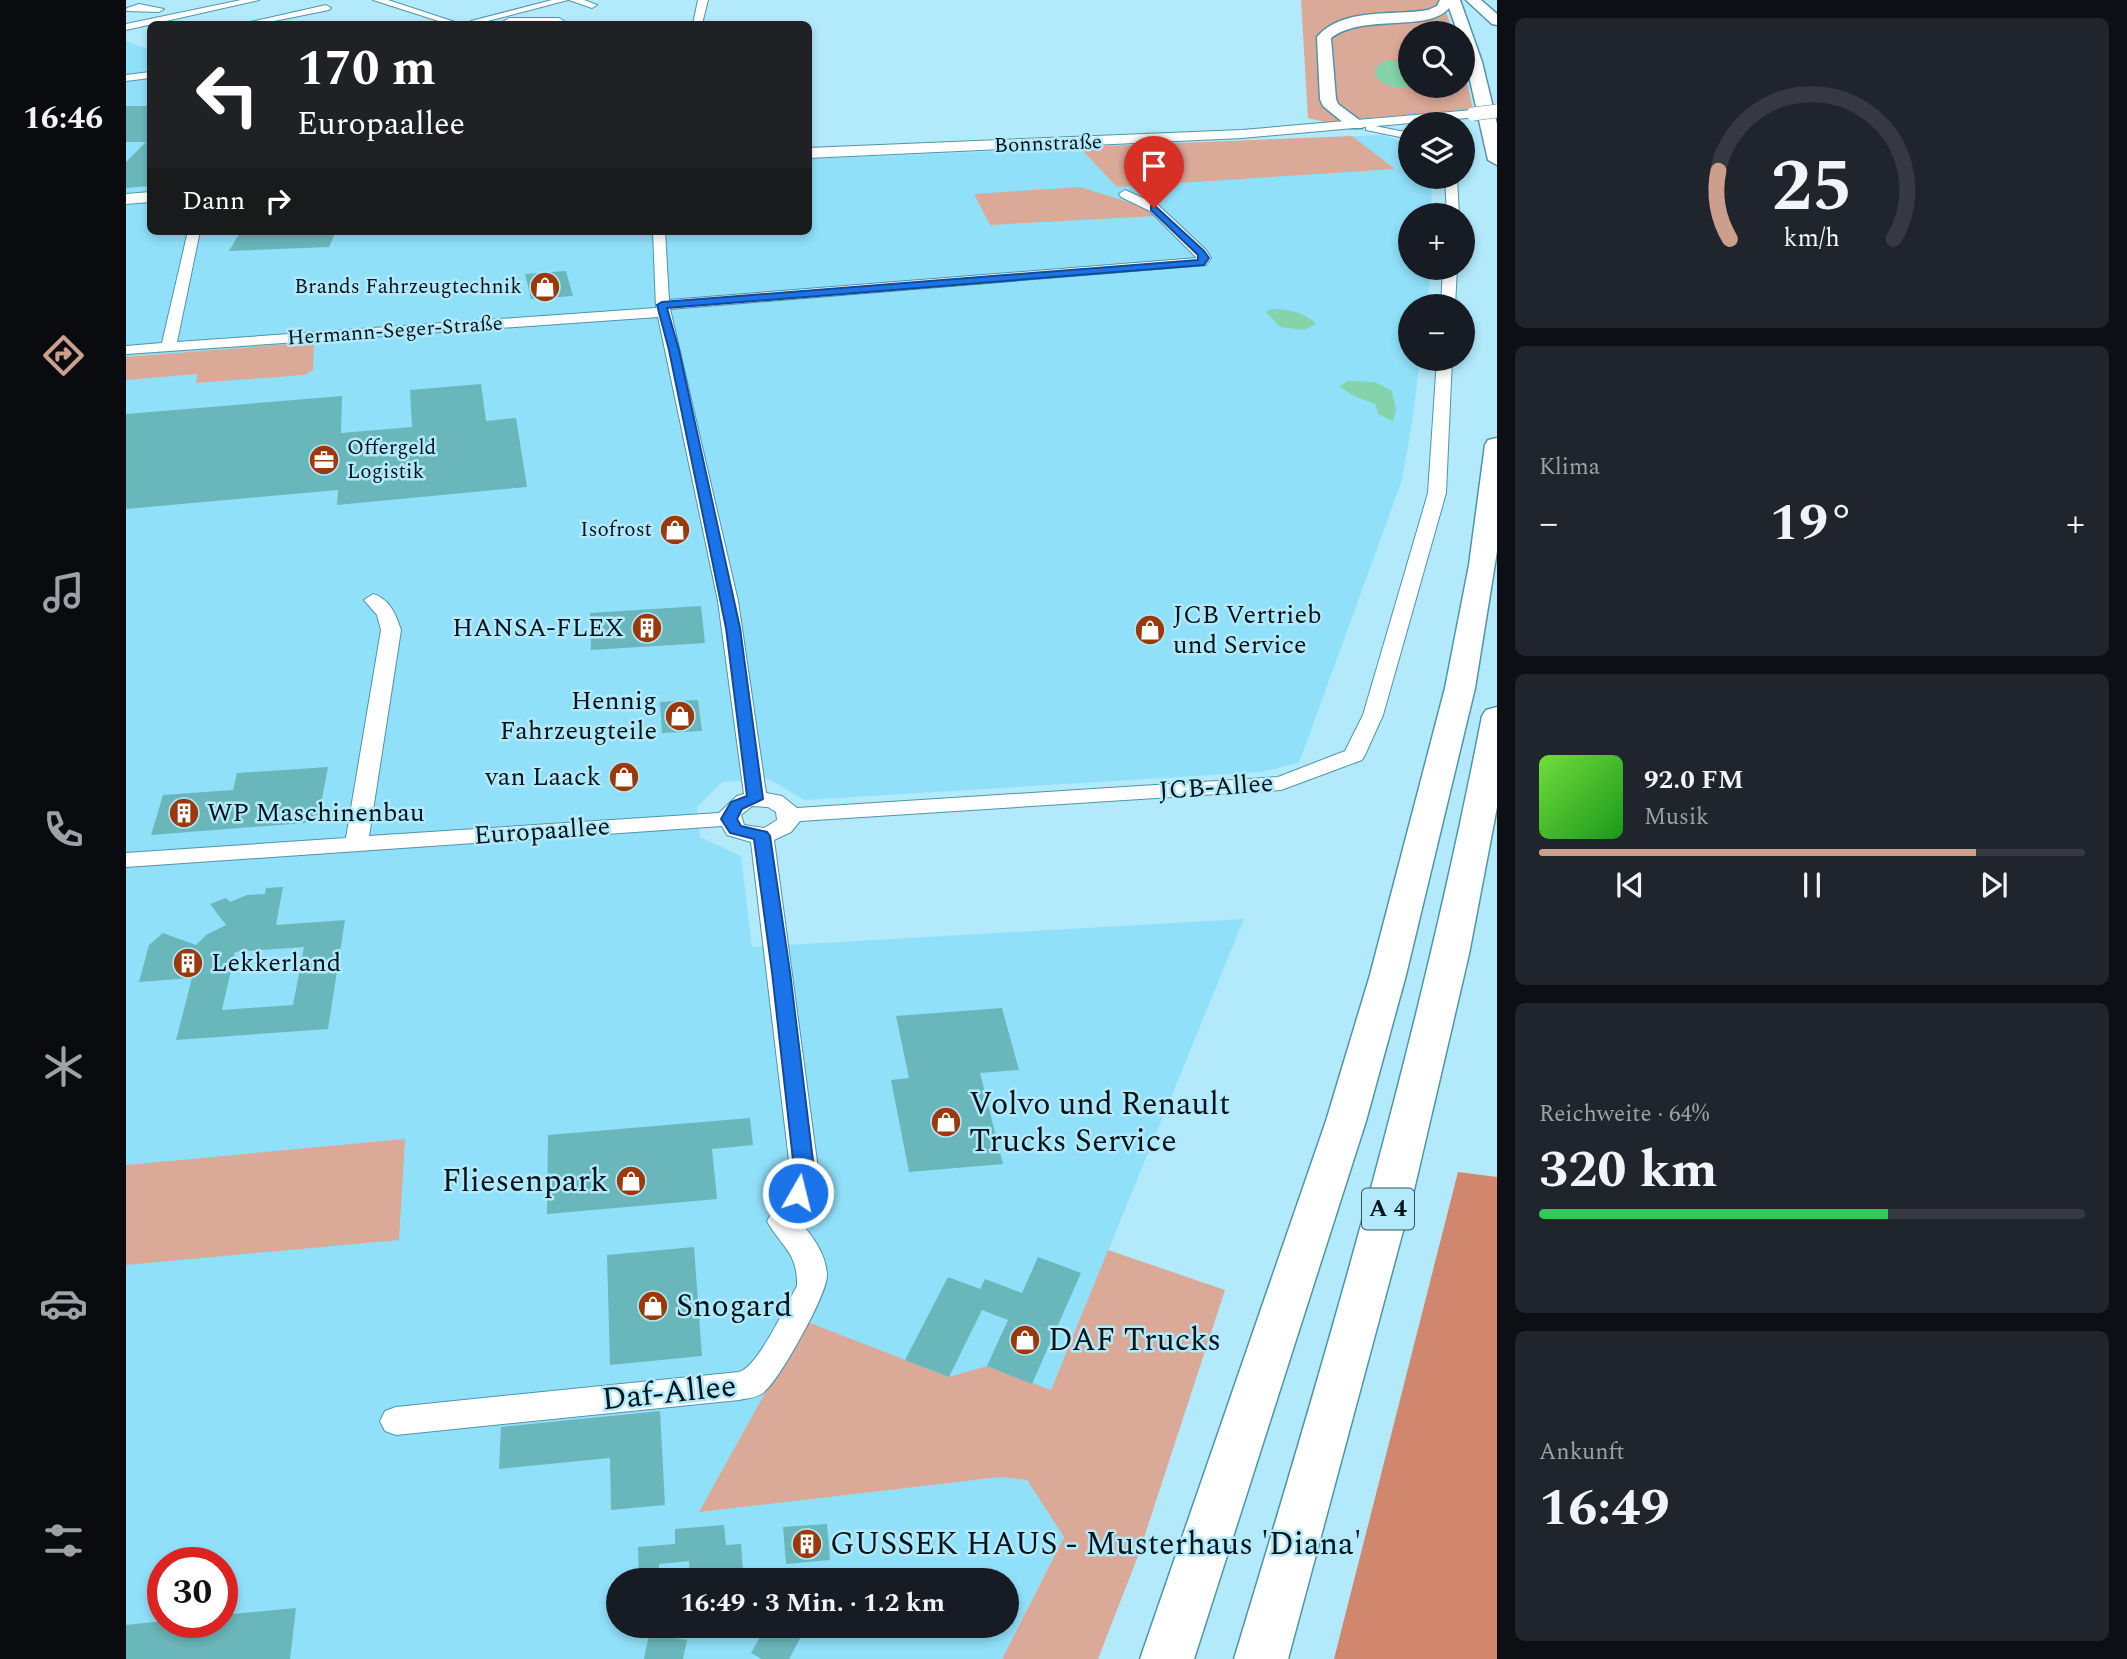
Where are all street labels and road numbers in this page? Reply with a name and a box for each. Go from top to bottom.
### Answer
street label: Bonnstraße [993,126,1103,162]
street label: Hermann-Seger-Straße [286,308,504,354]
street label: JCB-Allee [1157,763,1275,811]
street label: Europaallee [473,806,611,856]
road number: A 4 [1362,1189,1414,1230]
street label: Daf-Allee [599,1362,739,1424]

